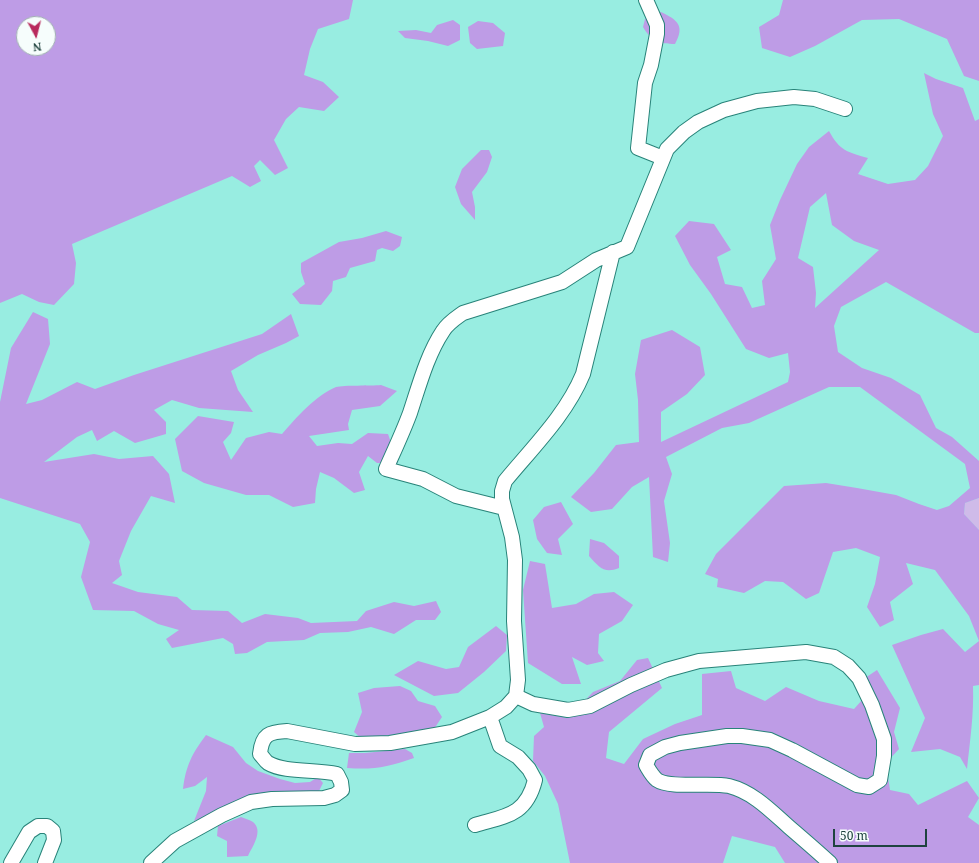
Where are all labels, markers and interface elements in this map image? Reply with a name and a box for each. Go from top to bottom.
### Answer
north arrow [16,16,56,56]
text: N [32,39,43,55]
scale bar [835,821,929,847]
text: 50 m [840,827,868,844]

